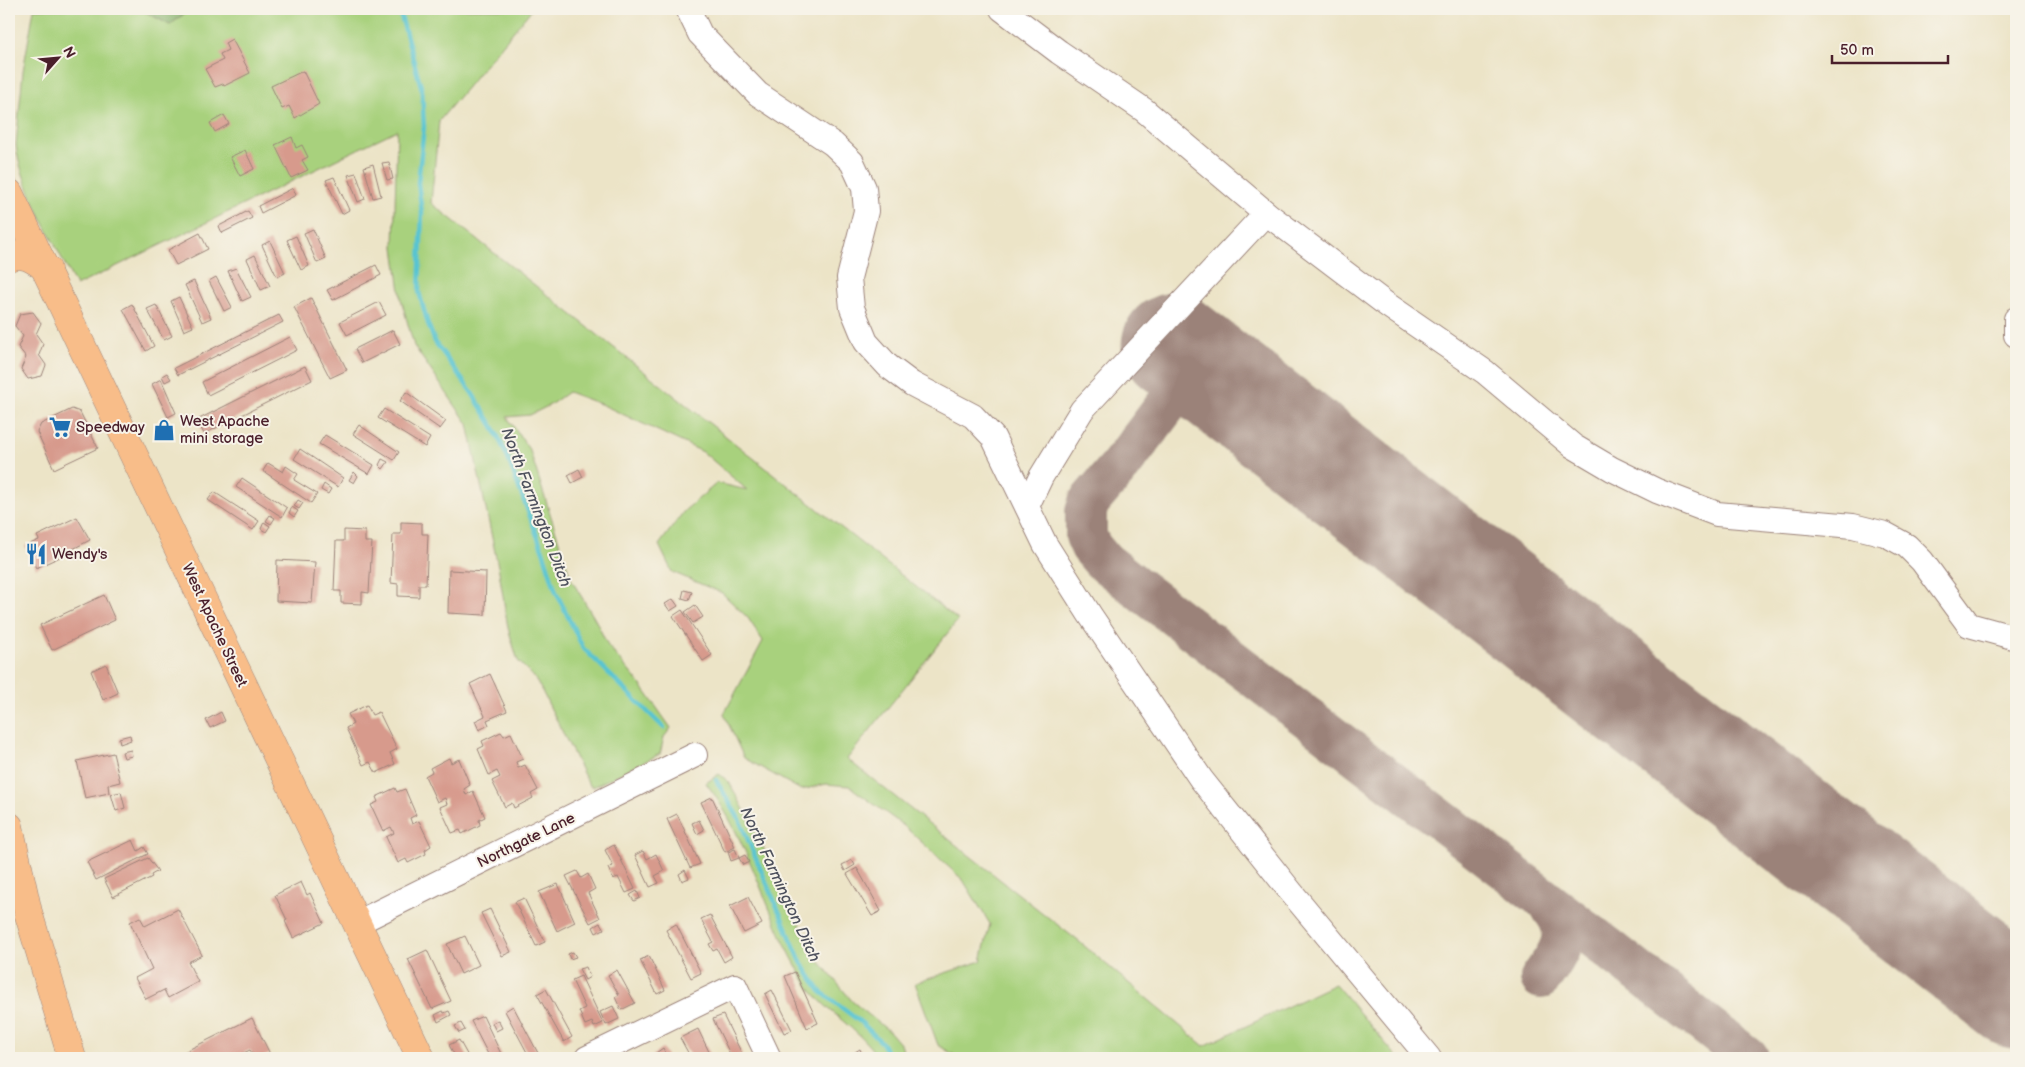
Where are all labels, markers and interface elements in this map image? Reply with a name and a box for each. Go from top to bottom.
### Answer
north arrow [32,32,82,82]
scale bar [1832,32,1949,64]
text: 50 m [1840,41,1874,60]
text: N [59,44,79,61]
place label: West Apache mini storage [180,412,269,448]
supermarket icon: Speedway [47,414,73,440]
shop icon: West Apache mini storage [151,417,177,443]
place label: Speedway [76,418,145,437]
water label: North Farmington Ditch [496,425,575,590]
restaurant icon: Wendy's [23,541,49,567]
place label: Wendy's [52,545,108,564]
street label: West Apache Street [178,560,252,690]
water label: North Farmington Ditch [735,804,824,965]
street label: Northgate Lane [474,809,578,872]

